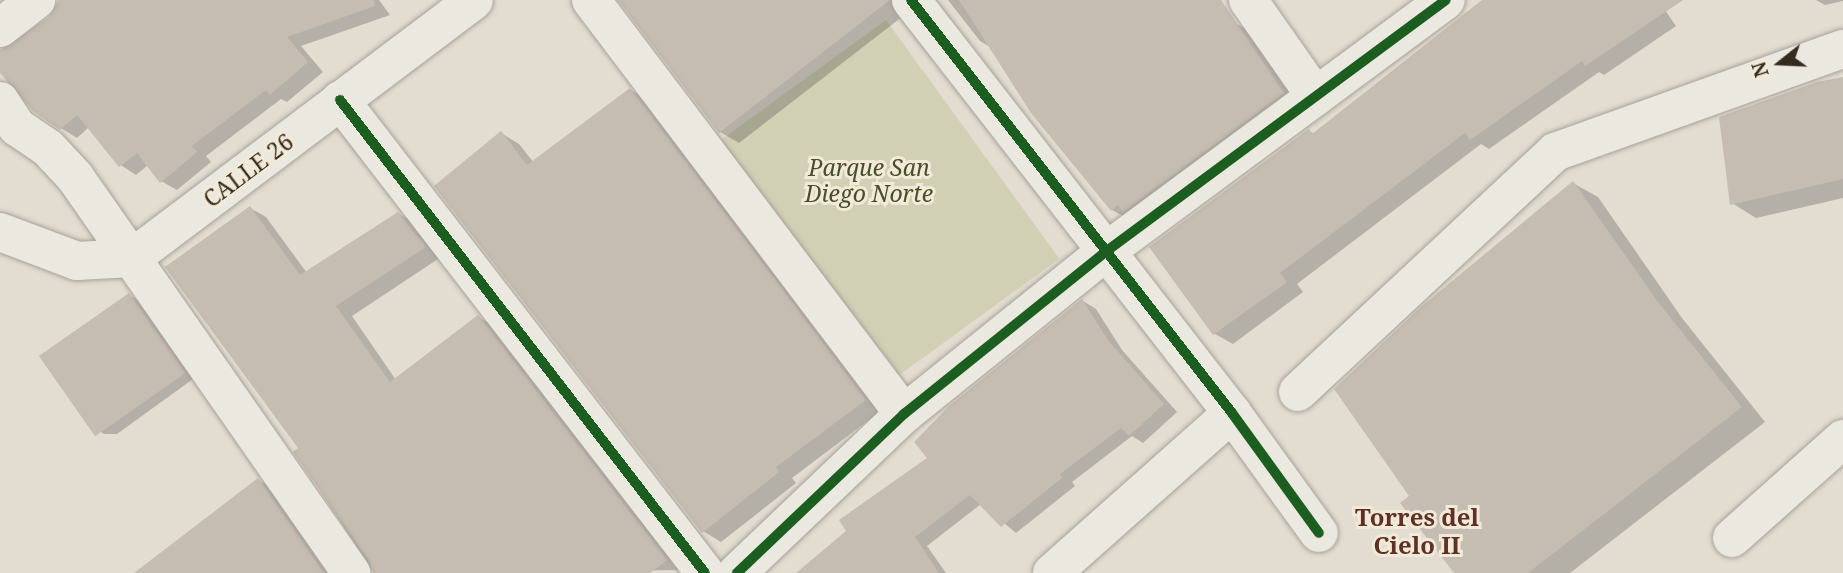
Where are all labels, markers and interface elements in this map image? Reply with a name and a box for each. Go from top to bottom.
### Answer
north arrow [1745,28,1815,98]
text: N [1745,58,1775,81]
street label: CALLE 26 [198,127,298,213]
park label: Parque San Diego Norte [805,153,933,207]
district label: Torres del Cielo II [1355,503,1479,559]

